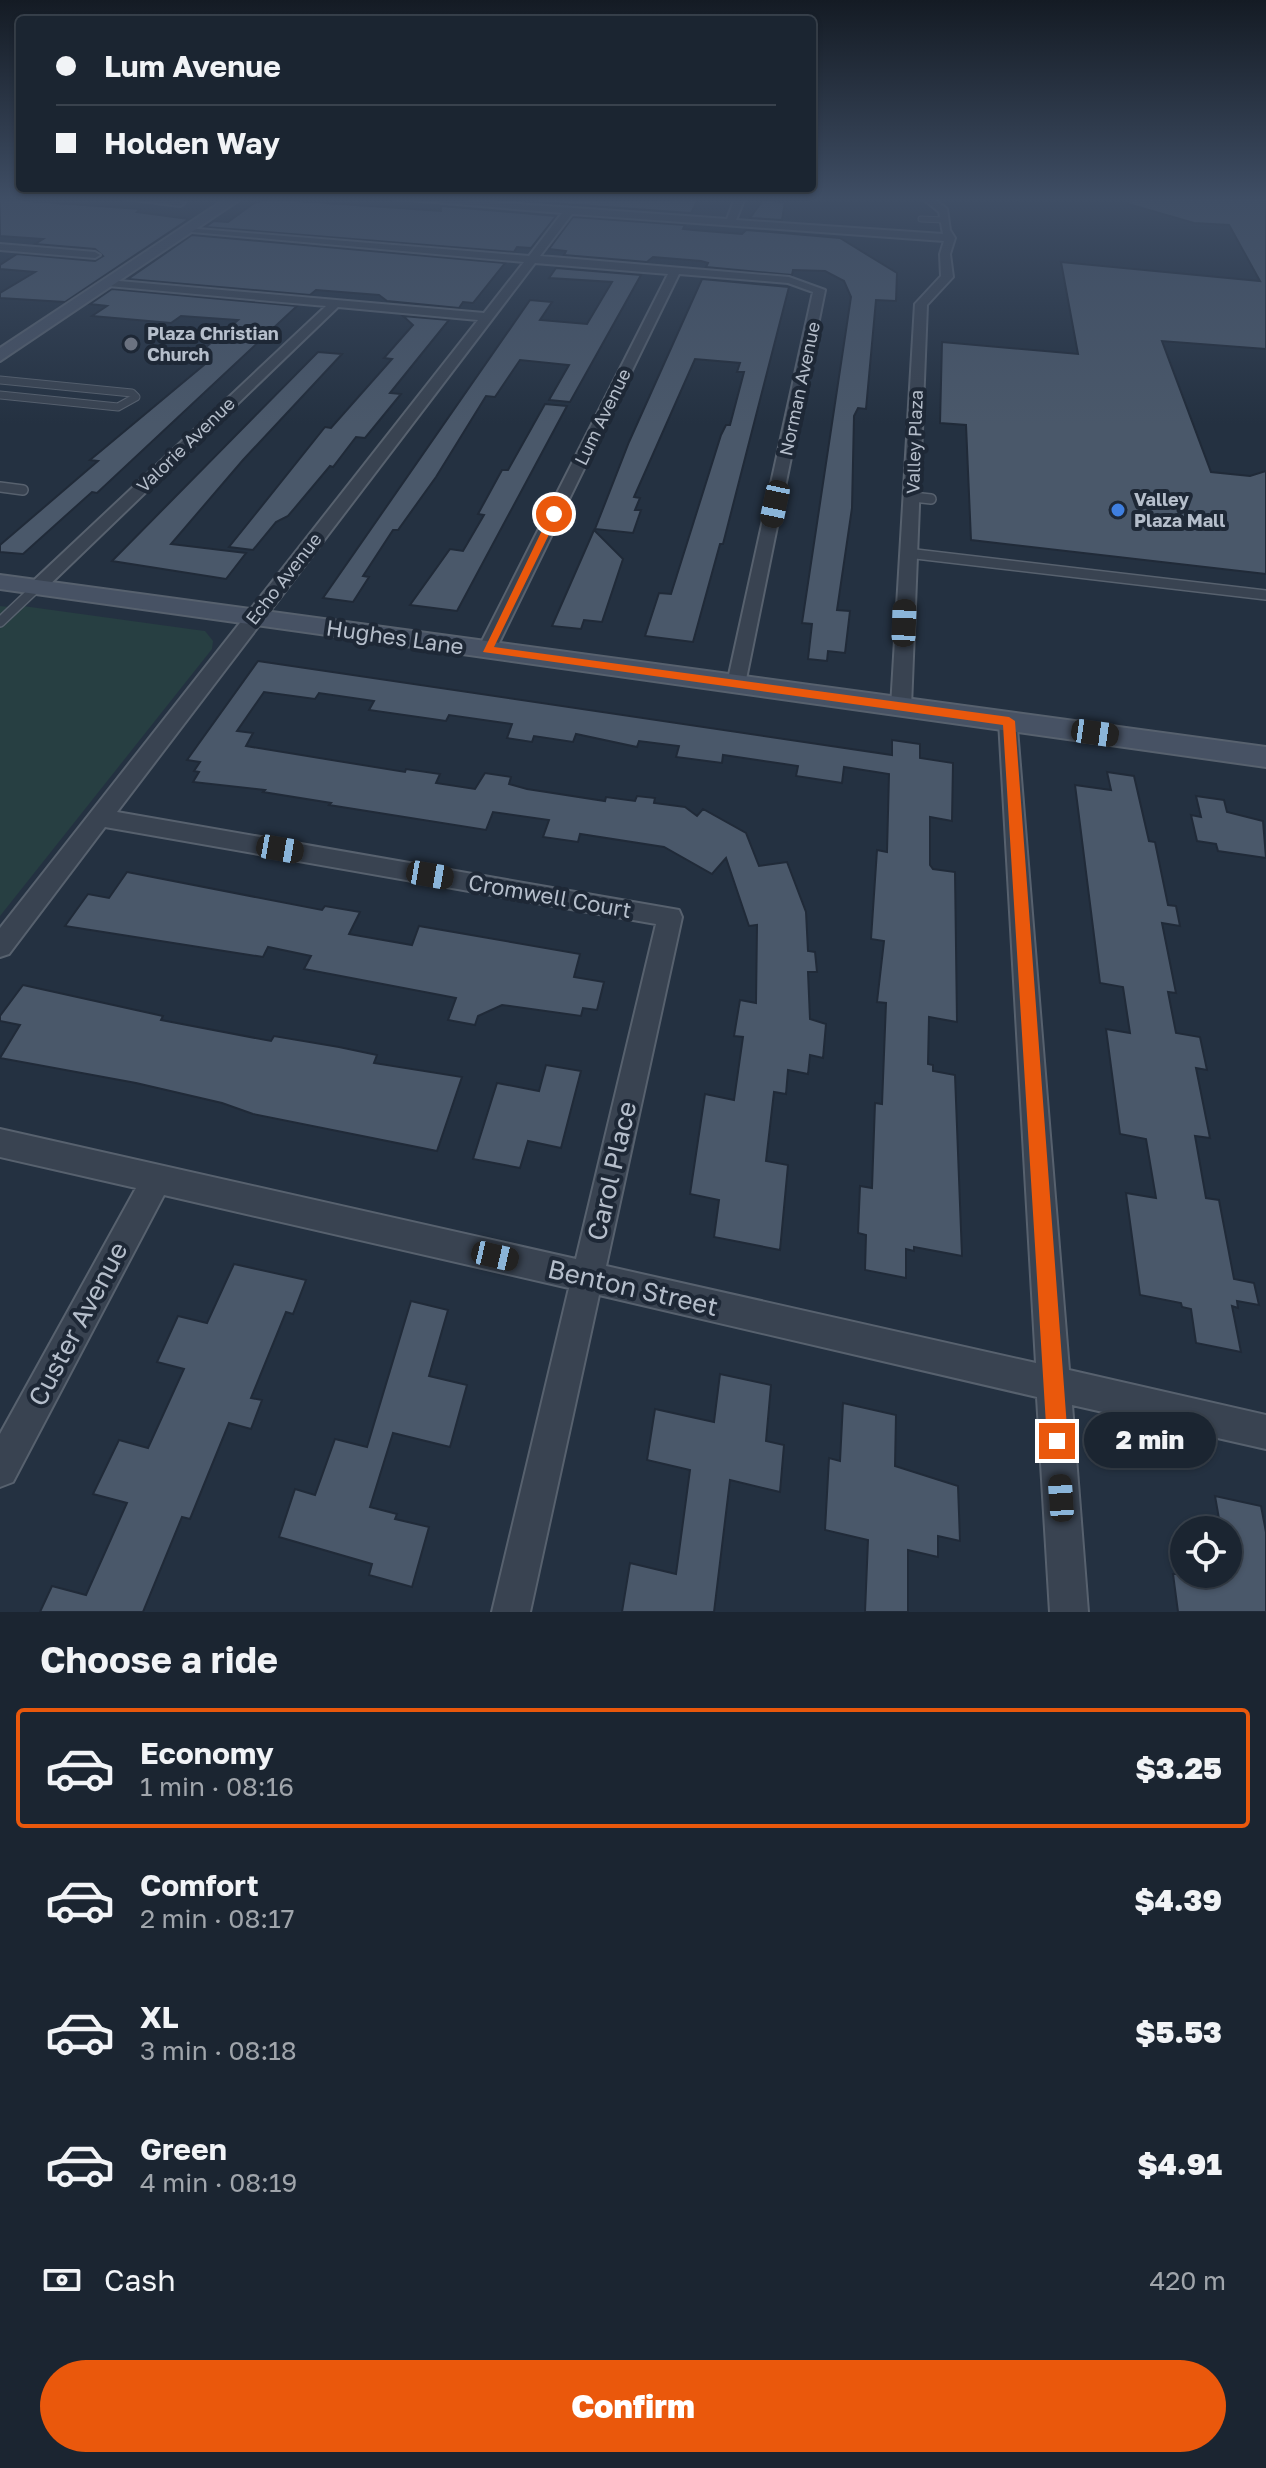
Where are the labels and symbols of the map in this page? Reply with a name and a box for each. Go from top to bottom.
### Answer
street label: Norman Avenue [774,320,824,458]
place label: Plaza Christian Church [147,322,279,365]
marker: Plaza Christian Church [122,335,140,353]
street label: Lum Avenue [569,365,635,468]
street label: Valley Plaza [901,389,927,494]
street label: Valorie Avenue [132,392,239,497]
car [758,478,792,530]
place label: Valley Plaza Mall [1134,488,1225,531]
route start [536,496,572,532]
marker: Valley Plaza Mall [1109,501,1127,519]
street label: Echo Avenue [241,528,326,629]
car [891,599,917,647]
street label: Hughes Lane [325,613,466,660]
car [1070,718,1120,748]
car [254,833,306,865]
car [404,859,456,891]
street label: Cromwell Court [466,868,634,923]
street label: Carol Place [580,1098,643,1244]
street label: Custer Avenue [21,1237,134,1411]
car [469,1239,521,1273]
street label: Benton Street [545,1253,721,1322]
callout: 2 min [1085,1413,1217,1469]
route end [1039,1423,1075,1459]
car [1047,1473,1075,1523]

